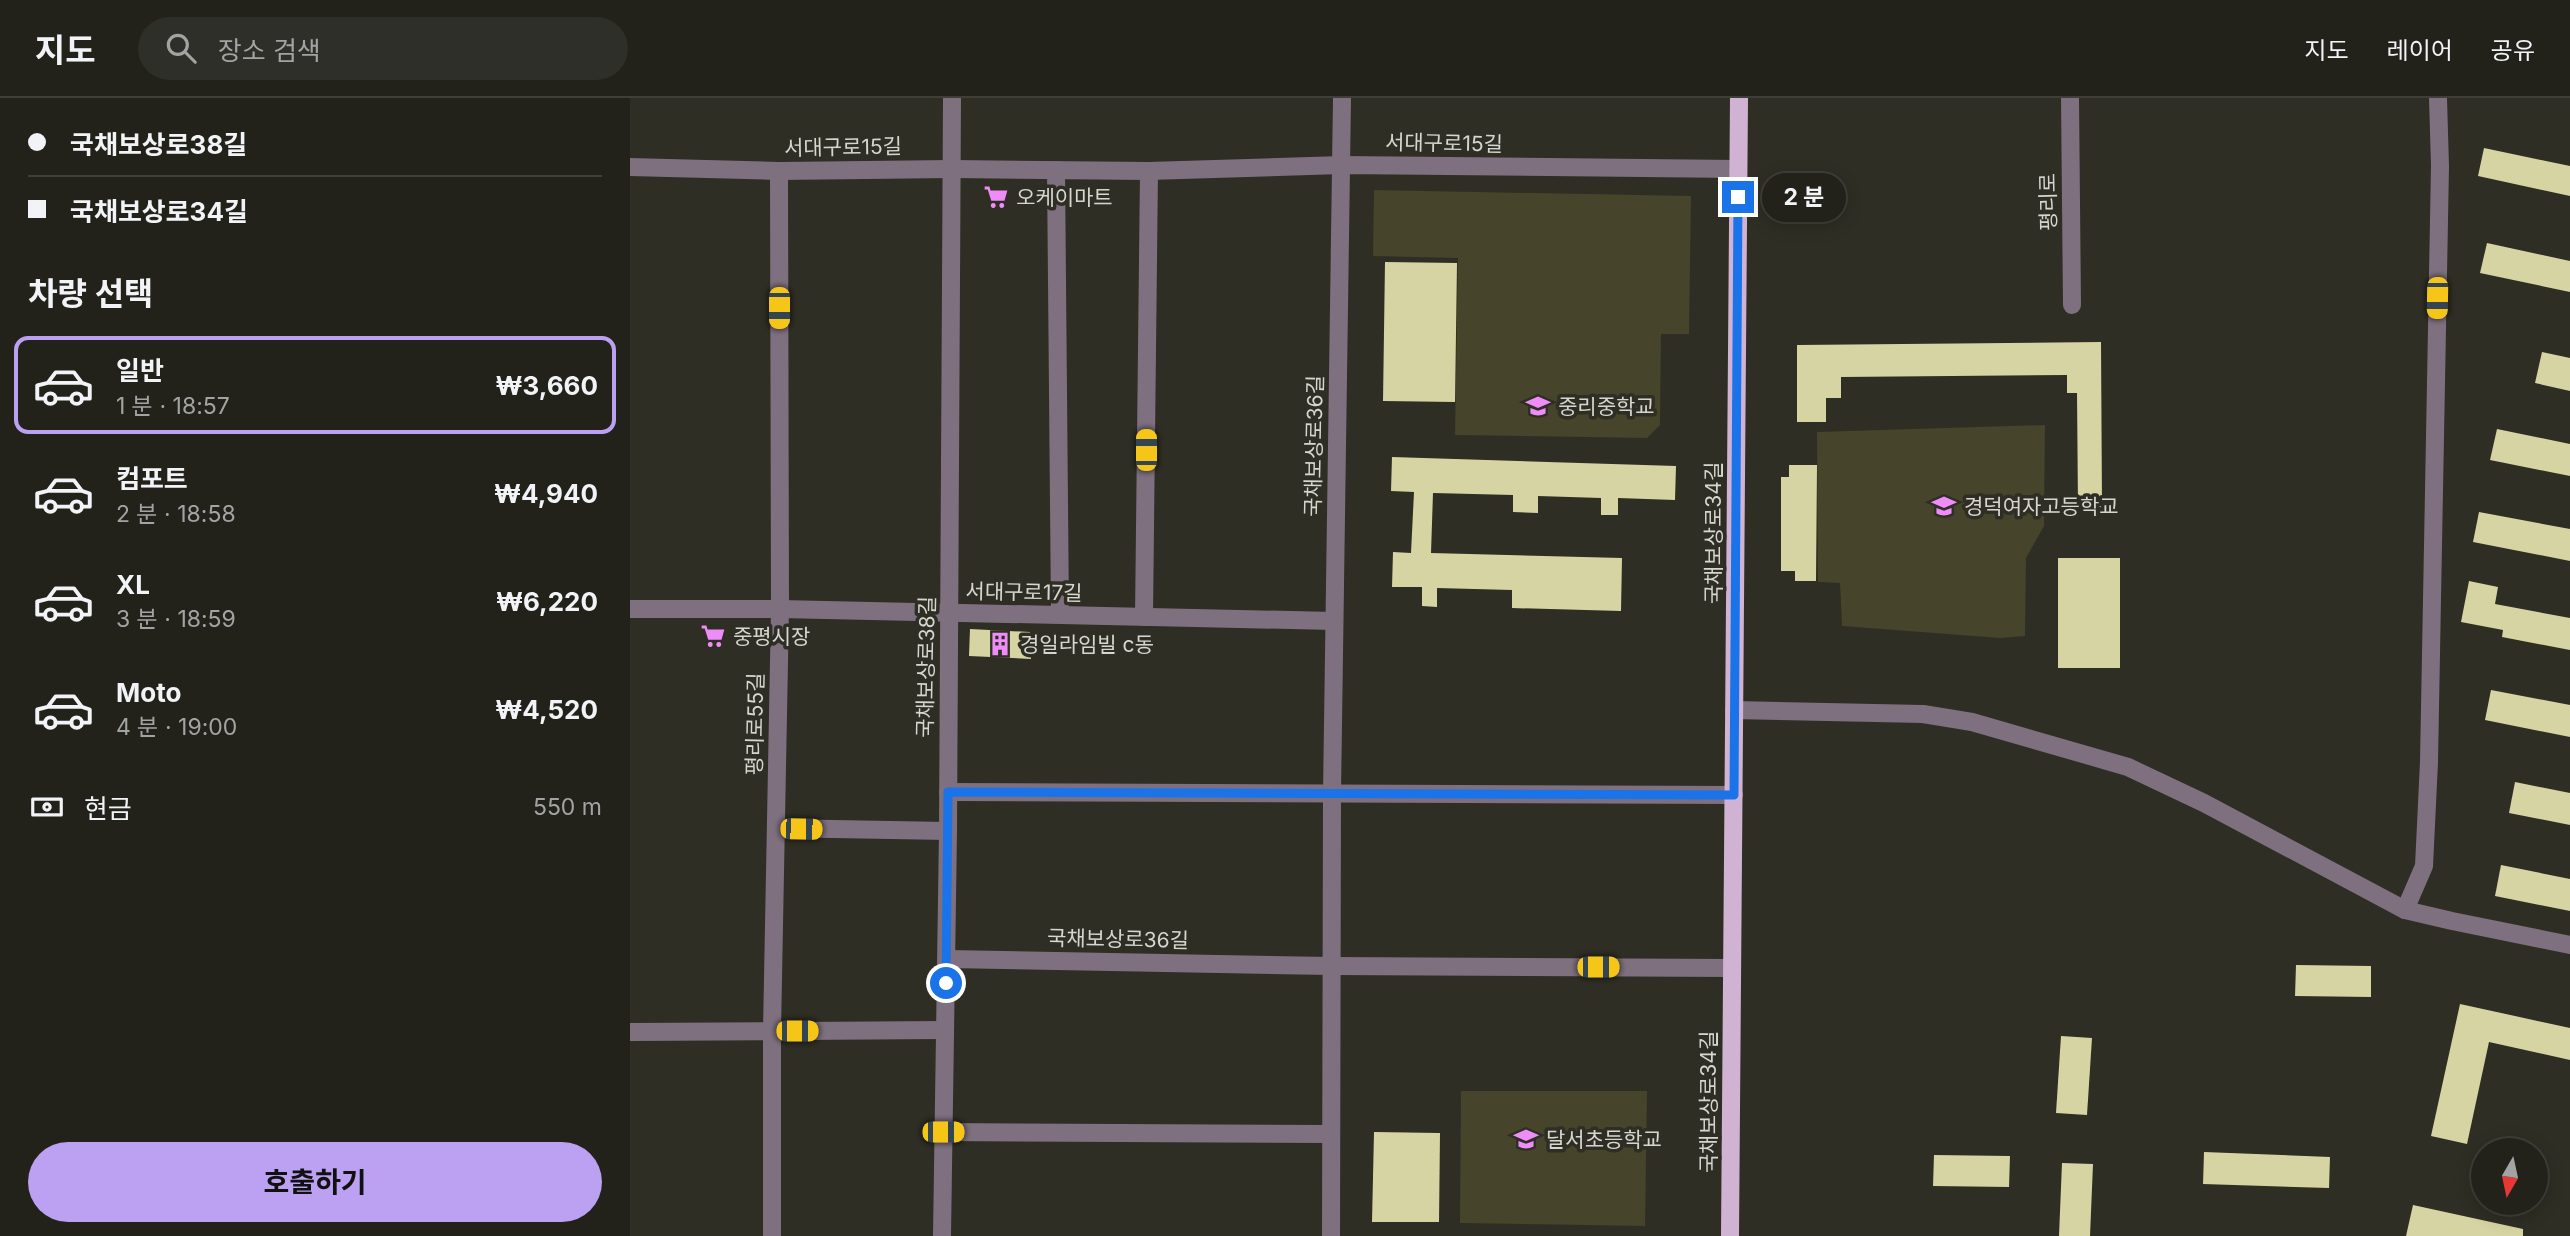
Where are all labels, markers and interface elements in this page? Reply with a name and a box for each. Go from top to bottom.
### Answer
search box [138,17,628,80]
icon: search [162,29,200,67]
text: 지도 [35,30,96,70]
text: 장소 검색 [218,35,321,66]
text: 지도 [2304,36,2349,65]
text: 레이어 [2387,36,2453,65]
text: 공유 [2491,36,2535,65]
text: 국채보상로38길 [70,129,247,160]
street label: 서대구로15길 [1385,129,1503,157]
street label: 서대구로15길 [784,133,902,161]
callout: 2 분 [1762,172,1846,222]
street label: 평리로 [2035,173,2061,231]
route end [1722,181,1754,213]
supermarket icon: 오케이마트 [982,183,1010,211]
text: 2 분 [1783,183,1825,211]
place label: 오케이마트 [1016,185,1113,210]
text: 국채보상로34길 [70,196,248,227]
text: 차량 선택 [28,274,153,313]
car [2427,277,2448,319]
car [769,287,790,329]
icon: car [32,354,95,417]
text: 일반 [116,355,164,386]
text: ₩3,660 [496,370,598,401]
street label: 국채보상로36길 [1300,375,1328,517]
text: 1 분 · 18:57 [116,392,230,420]
school or university icon: 중리중학교 [1524,392,1552,420]
place label: 중리중학교 [1558,394,1655,419]
car [1136,429,1157,471]
icon: car [32,462,95,525]
street label: 국채보상로34길 [1701,462,1726,604]
text: 컴포트 [116,463,188,494]
text: ₩4,940 [494,478,598,509]
school or university icon: 경덕여자고등학교 [1930,492,1958,520]
place label: 경덕여자고등학교 [1964,494,2119,519]
text: 2 분 · 18:58 [116,500,236,528]
text: XL [116,569,150,600]
icon: car [32,570,95,633]
street label: 서대구로17길 [965,578,1083,606]
text: ₩6,220 [496,586,598,617]
street label: 국채보상로38길 [912,596,940,738]
text: 3 분 · 18:59 [116,605,236,633]
supermarket icon: 중평시장 [699,622,727,650]
place label: 중평시장 [733,624,810,649]
building icon: 경일라임빌 c동 [986,630,1014,658]
place label: 경일라임빌 c동 [1020,632,1154,657]
street label: 평리로55길 [742,672,768,776]
text: Moto [116,677,181,708]
icon: car [32,678,95,741]
text: ₩4,520 [495,694,598,725]
text: 4 분 · 19:00 [116,713,237,741]
icon: cash [28,788,66,826]
text: 현금 [84,793,132,824]
text: 550 m [533,793,602,821]
car [780,818,823,840]
street label: 국채보상로36길 [1047,925,1189,953]
car [1578,957,1620,978]
route start [930,967,962,999]
car [777,1021,819,1042]
street label: 국채보상로34길 [1696,1031,1721,1173]
car [923,1122,965,1143]
school or university icon: 달서초등학교 [1512,1125,1540,1153]
place label: 달서초등학교 [1546,1127,1662,1152]
north arrow [2471,1138,2548,1214]
map controls [2471,1138,2548,1215]
button: 호출하기 [28,1142,602,1222]

